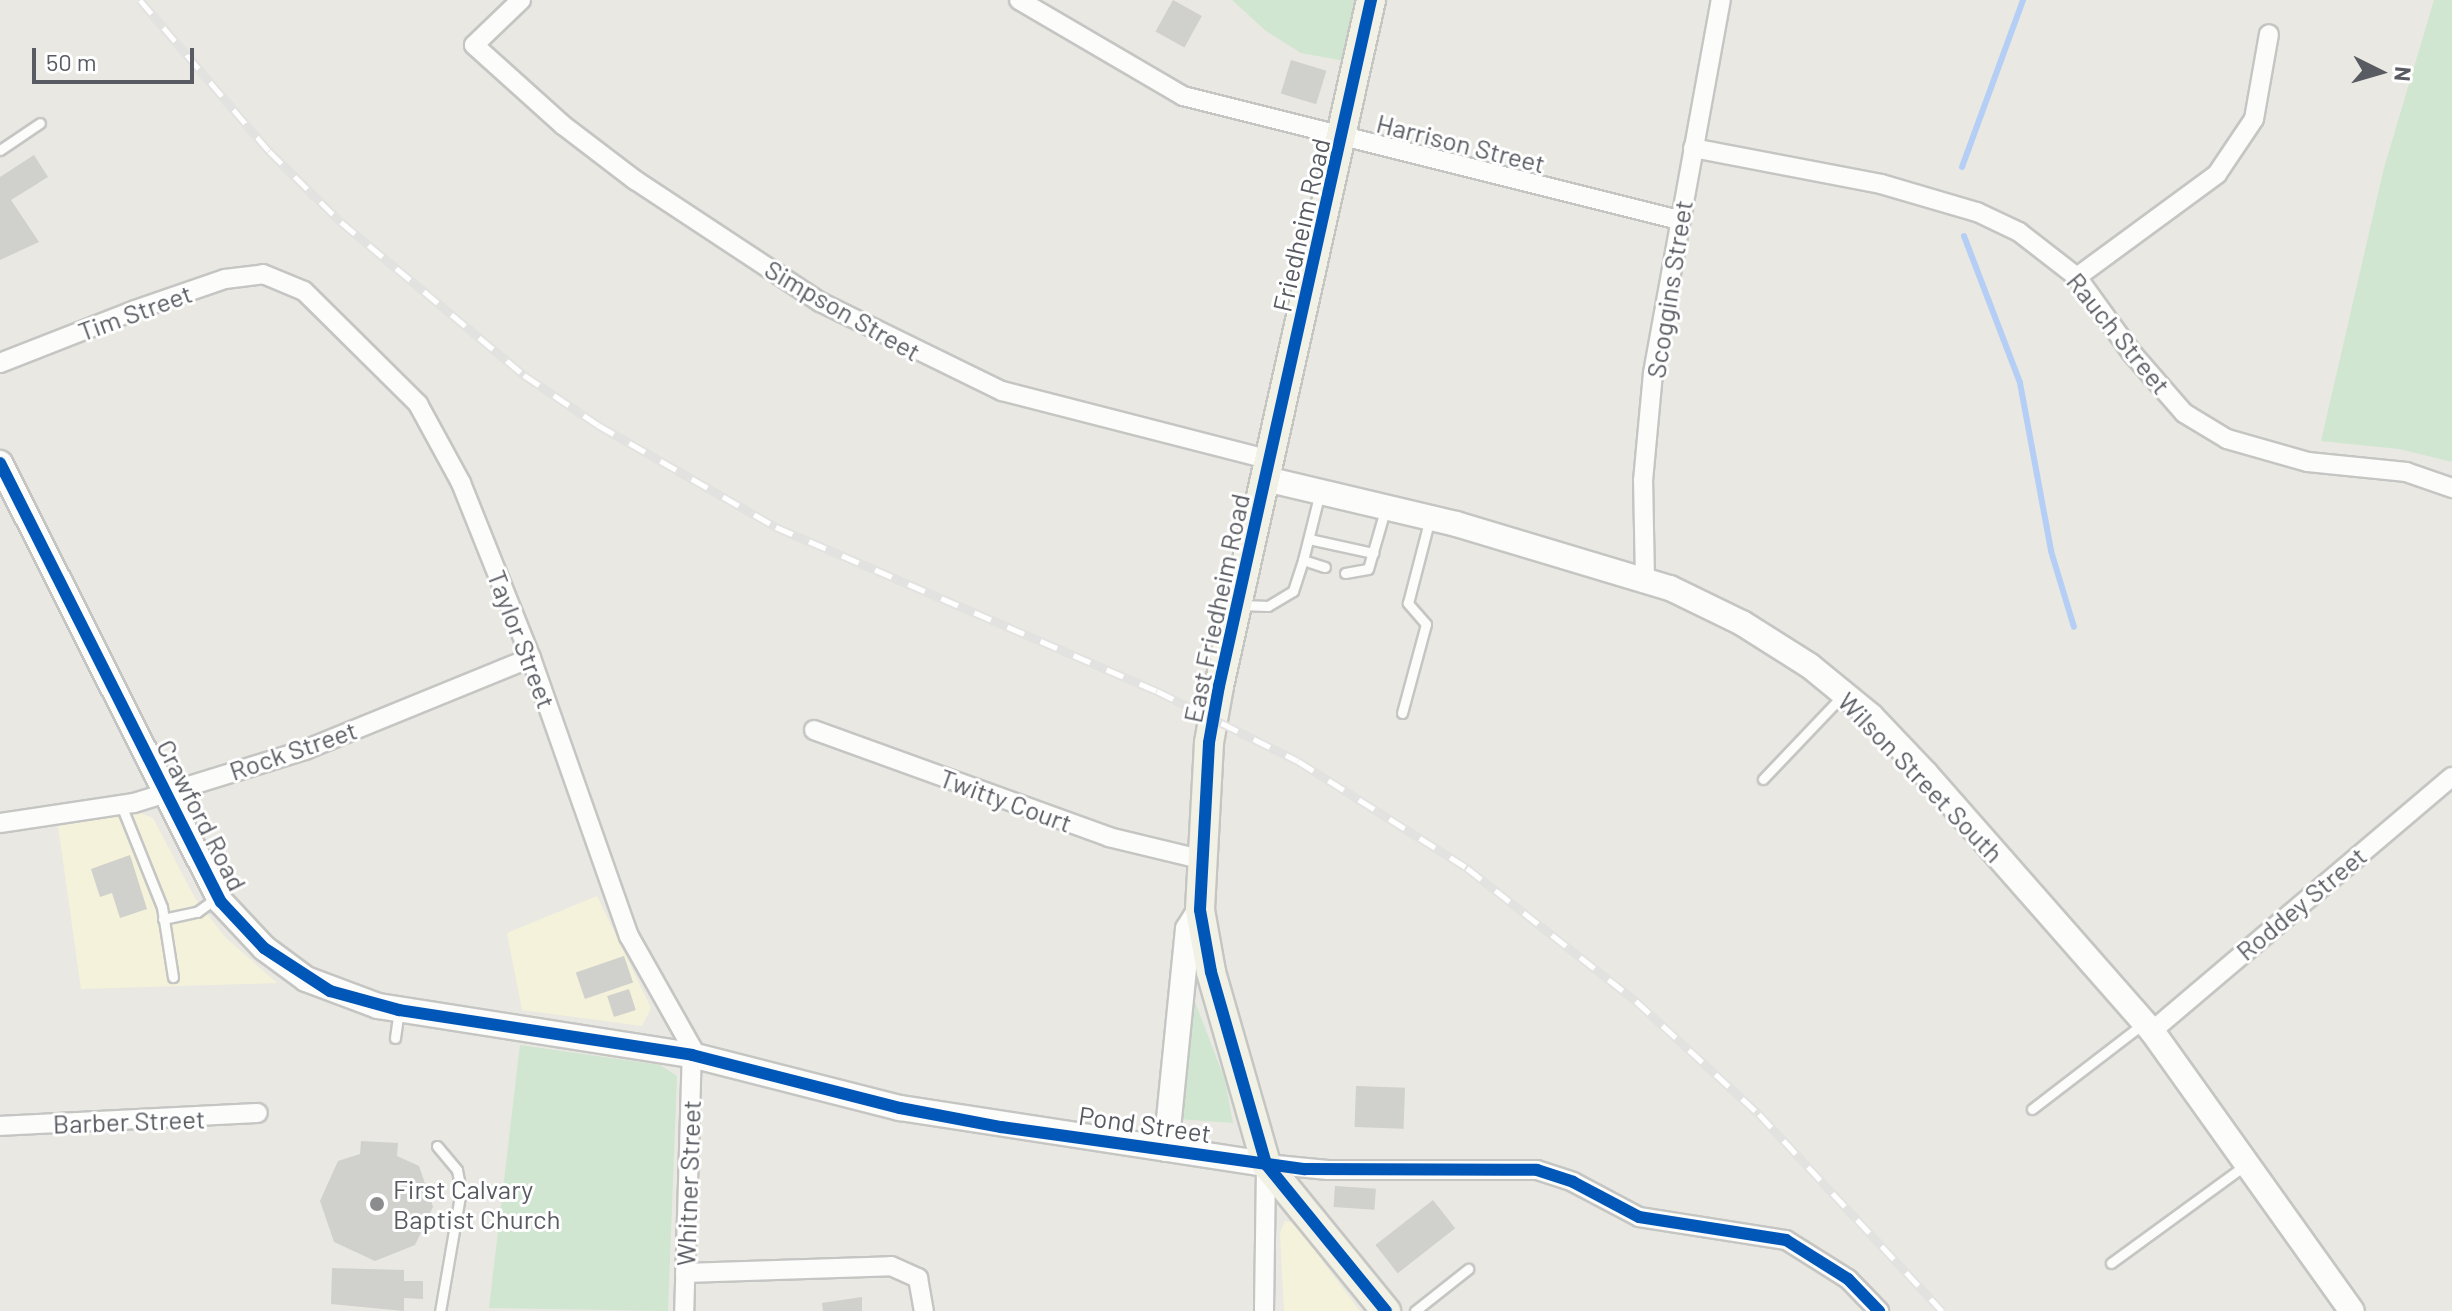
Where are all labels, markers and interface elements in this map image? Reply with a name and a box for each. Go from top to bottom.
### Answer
scale bar [36,32,198,82]
north arrow [2340,32,2420,112]
text: 50 m [46,47,97,76]
text: N [2390,66,2417,83]
street label: Harrison Street [1373,107,1549,179]
street label: Friedheim Road [1266,135,1336,315]
street label: Scoggins Street [1640,198,1698,380]
street label: Simpson Street [760,253,926,367]
street label: Rauch Street [2061,266,2177,400]
street label: Tim Street [74,277,196,347]
street label: East Friedheim Road [1176,491,1256,725]
street label: Taylor Street [481,566,563,712]
street label: Wilson Street South [1832,685,2010,869]
street label: Rock Street [225,714,361,786]
street label: Crawford Road [151,734,253,896]
street label: Twitty Court [936,762,1076,838]
street label: Roddey Street [2230,840,2372,966]
street label: Whitner Street [670,1099,706,1267]
street label: Pond Street [1077,1099,1213,1149]
street label: Barber Street [52,1103,206,1139]
place label: First Calvary Baptist Church [393,1173,561,1234]
marker: First Calvary Baptist Church [368,1195,386,1213]

